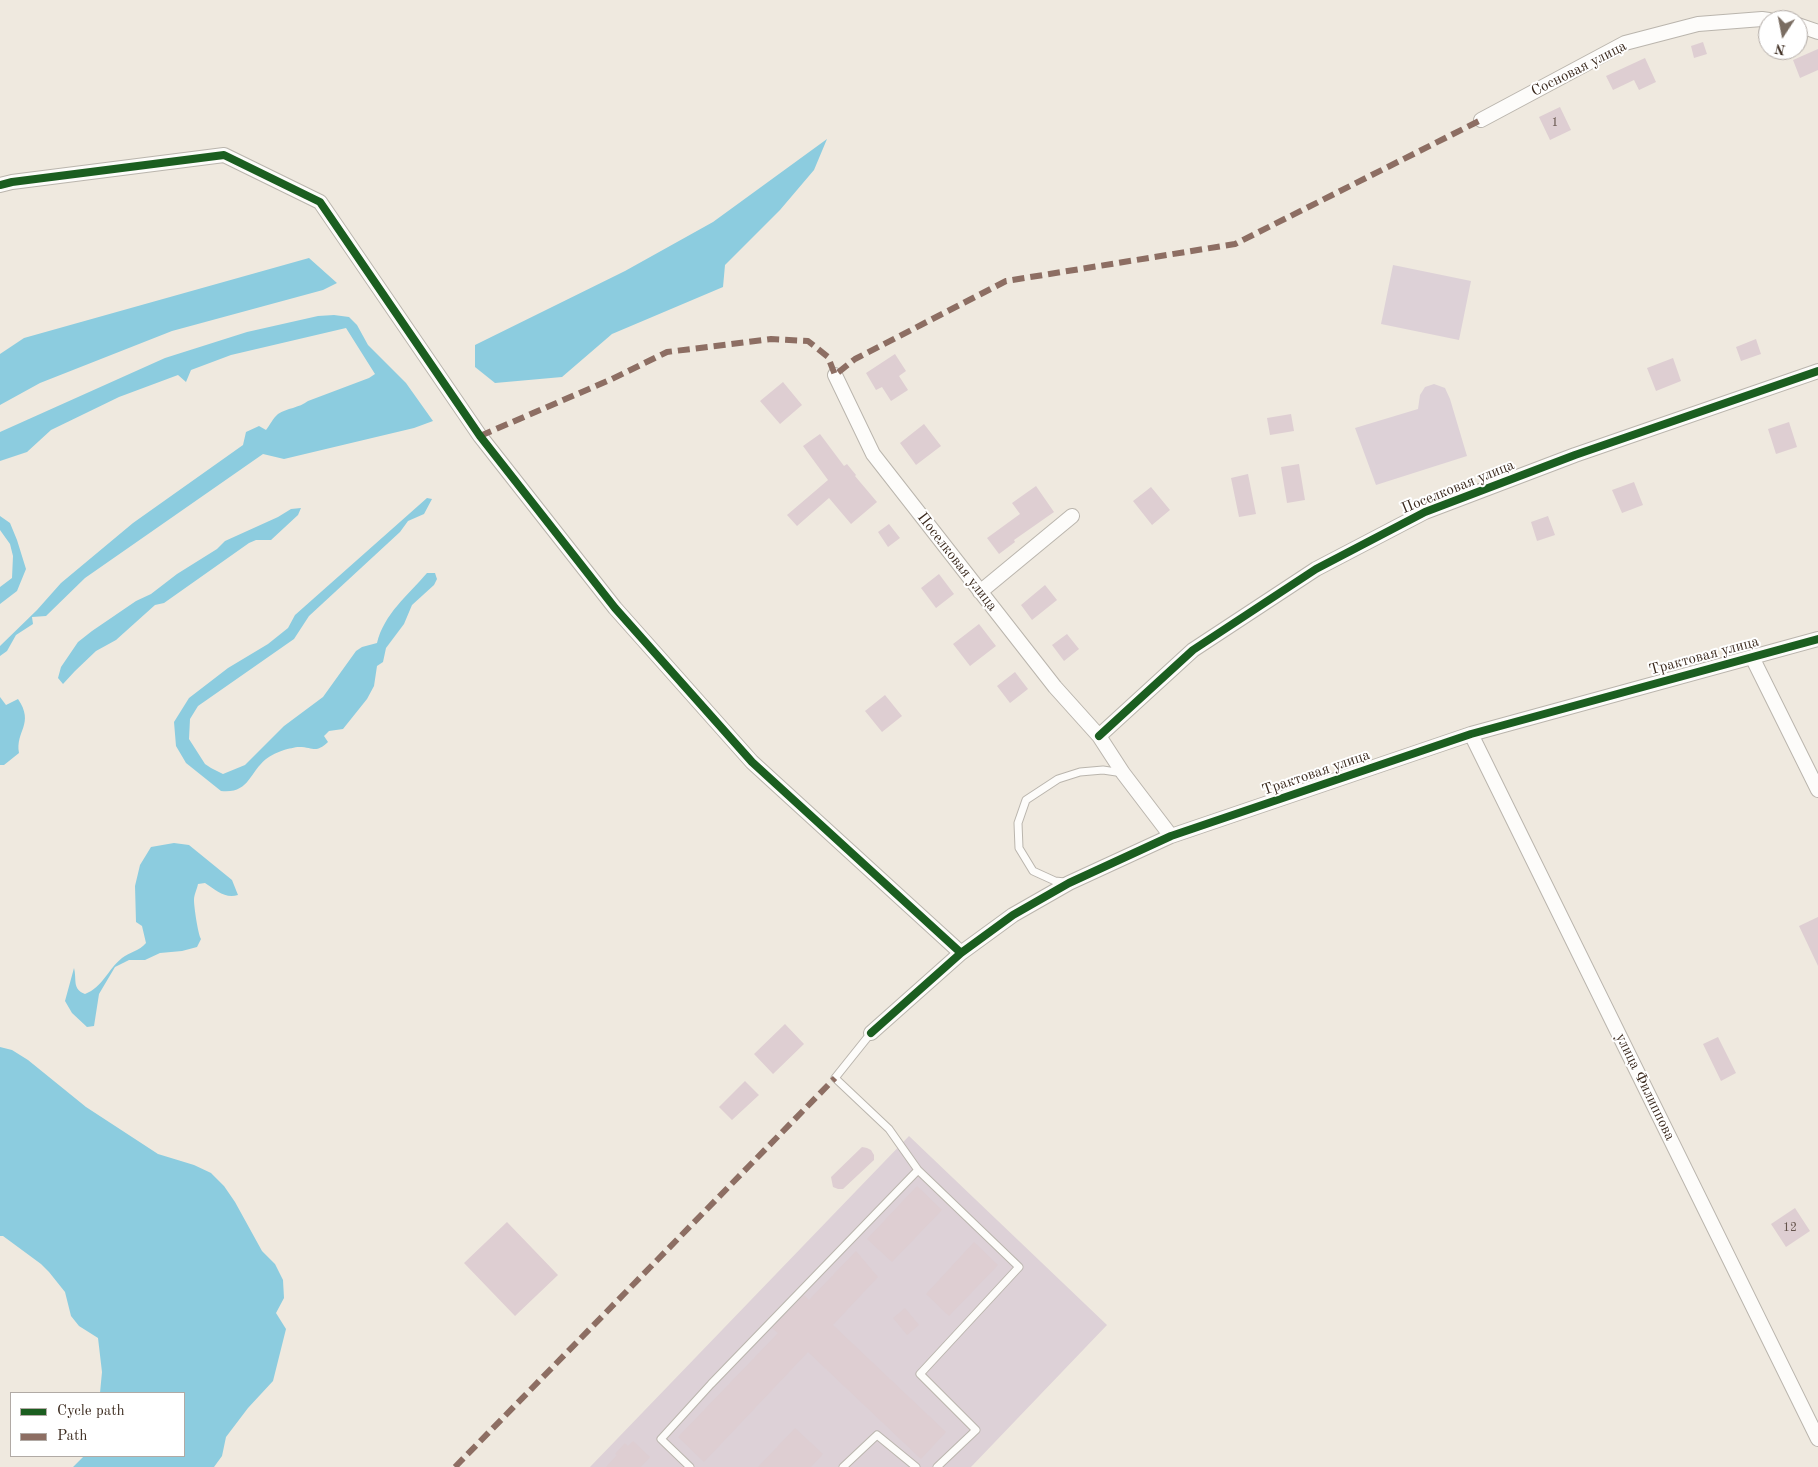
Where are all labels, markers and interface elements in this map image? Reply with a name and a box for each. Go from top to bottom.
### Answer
north arrow [1758,10,1808,60]
street label: Сосновая улица [1528,37,1630,101]
text: N [1774,41,1787,57]
house number: 1 [1552,116,1558,130]
street label: Поселковая улица [1399,456,1517,518]
street label: Поселковая улица [913,509,1001,615]
street label: Трактовая улица [1647,633,1761,679]
street label: Трактовая улица [1260,746,1372,800]
street label: улица Филиппова [1611,1030,1679,1144]
house number: 12 [1783,1221,1797,1235]
legend [10,1392,185,1457]
text: Cycle path [57,1404,125,1419]
text: Path [57,1429,87,1444]

